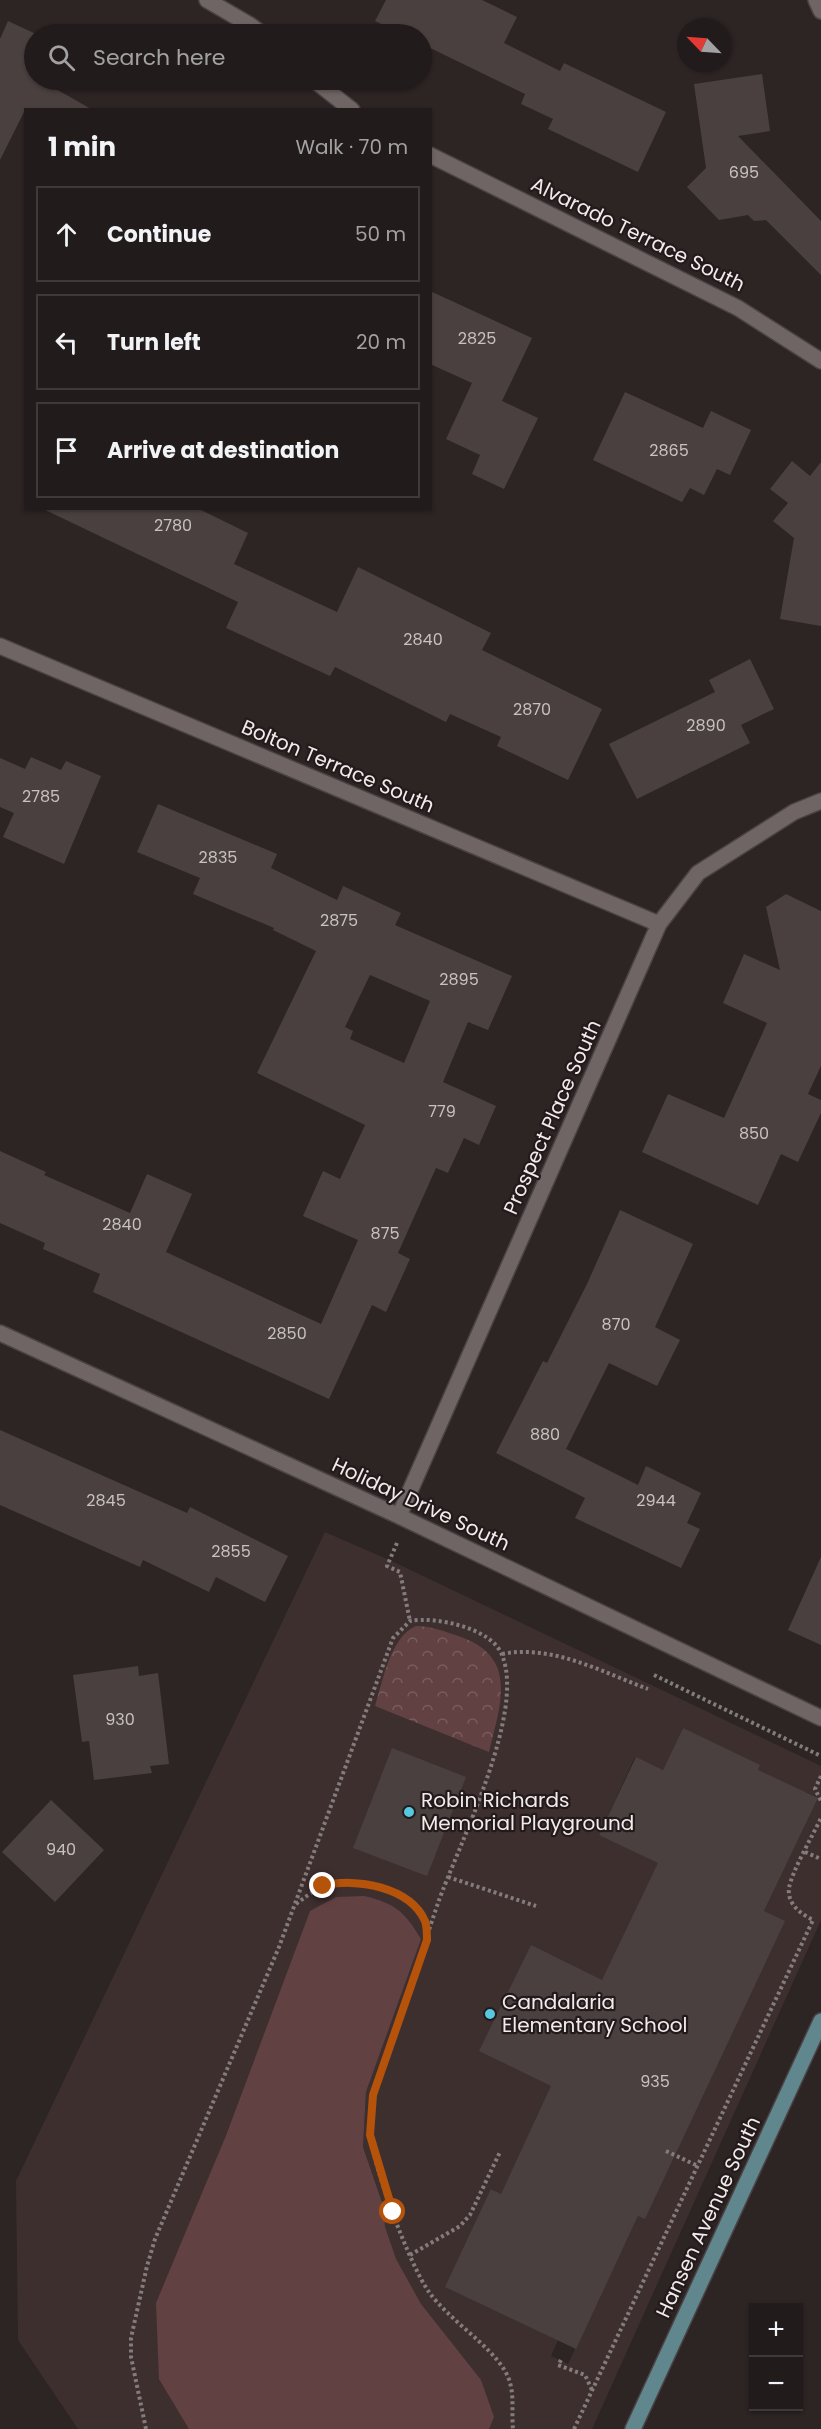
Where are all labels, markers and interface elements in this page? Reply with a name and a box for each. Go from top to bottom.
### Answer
north arrow [677,18,731,72]
search box [24,24,432,90]
icon: search [45,41,78,74]
text: Search here [93,42,226,73]
text: 1 min [48,129,116,165]
text: Walk · 70 m [295,133,408,161]
house number: 695 [729,161,759,184]
street label: Alvarado Terrace South [526,170,750,298]
icon: ahead [50,218,83,251]
text: Continue [107,219,211,250]
text: 50 m [355,220,406,248]
icon: left [50,326,83,359]
text: Turn left [107,327,201,358]
house number: 2825 [458,327,496,350]
text: 20 m [356,328,406,356]
icon: arrive [50,434,83,467]
text: Arrive at destination [107,435,339,466]
house number: 2865 [649,439,689,462]
house number: 2780 [154,514,192,537]
house number: 2840 [403,628,443,651]
house number: 2870 [513,698,551,721]
street label: Bolton Terrace South [237,713,439,819]
house number: 2890 [686,714,726,737]
house number: 2785 [22,785,60,808]
house number: 2835 [199,846,237,869]
house number: 2875 [320,909,358,932]
house number: 2895 [439,968,479,991]
street label: Prospect Place South [496,1015,608,1219]
house number: 779 [428,1100,456,1123]
house number: 850 [739,1122,769,1145]
house number: 2840 [102,1213,142,1236]
house number: 875 [371,1222,399,1245]
house number: 870 [602,1313,630,1336]
house number: 2850 [267,1322,307,1345]
house number: 880 [530,1423,560,1446]
street label: Holiday Drive South [328,1451,514,1557]
house number: 2845 [86,1489,126,1512]
house number: 2944 [636,1489,676,1512]
house number: 2855 [211,1540,251,1563]
house number: 930 [105,1708,135,1731]
place label: Robin Richards Memorial Playground [421,1786,634,1837]
marker: Robin Richards Memorial Playground [402,1805,416,1819]
house number: 940 [46,1838,76,1861]
route end [309,1872,335,1898]
place label: Candalaria Elementary School [502,1988,687,2039]
marker: Candalaria Elementary School [483,2007,497,2021]
house number: 935 [640,2070,670,2093]
street label: Hansen Avenue South [649,2112,767,2322]
route start [379,2198,405,2224]
map controls [749,2303,803,2411]
button: + [749,2303,803,2357]
button: − [749,2357,803,2411]

